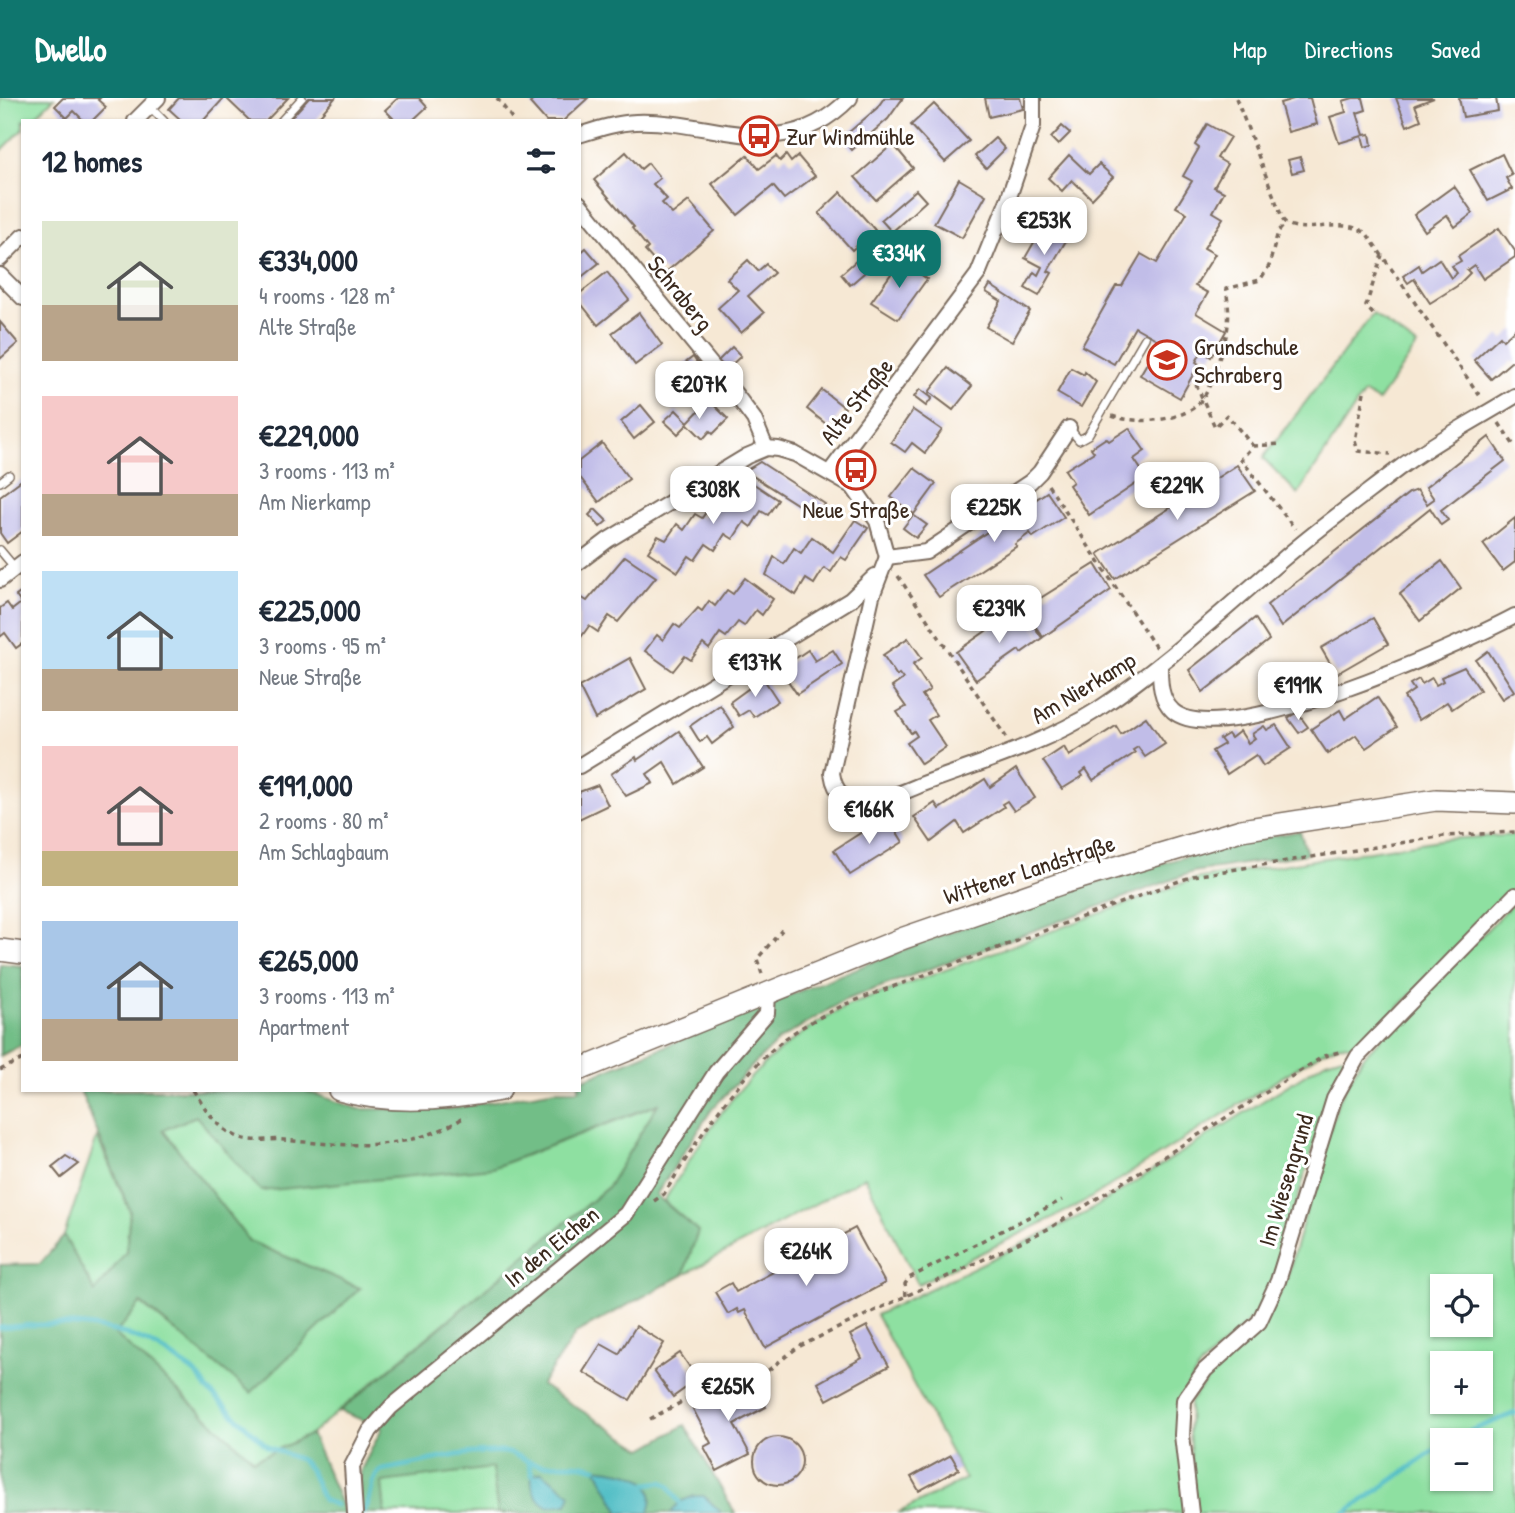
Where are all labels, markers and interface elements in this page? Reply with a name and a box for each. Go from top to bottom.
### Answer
text: Dwello [35,27,107,71]
text: Map [1233,33,1267,65]
text: Directions [1305,33,1393,65]
text: Saved [1431,33,1480,65]
bus stop icon: Zur Windmühle [738,115,780,157]
place label: Zur Windmühle [786,120,915,152]
text: 12 homes [42,141,142,181]
icon: filters [522,142,560,180]
pin: €253K [995,198,1093,257]
text: €253K [1017,204,1071,235]
pin: €334K [850,230,948,290]
text: €334K [873,237,925,268]
text: €334,000 [259,240,358,280]
icon: home [98,249,182,333]
street label: Schraberg [641,249,721,337]
text: 4 rooms · 128 m² [259,280,395,311]
text: Alte Straße [259,311,356,342]
place label: Grundschule Schraberg [1194,330,1299,390]
school or university icon: Grundschule Schraberg [1146,339,1188,381]
street label: Alte Straße [812,351,900,451]
pin: €207K [650,362,748,421]
text: €207K [671,368,727,399]
text: €229,000 [259,415,359,455]
icon: home [98,424,182,508]
bus stop icon: Neue Straße [835,449,877,491]
text: 3 rooms · 113 m² [259,455,395,486]
pin: €229K [1128,462,1226,522]
pin: €308K [664,466,762,526]
text: €229K [1150,469,1204,500]
text: €308K [686,473,740,504]
pin: €225K [945,484,1043,544]
text: Am Nierkamp [259,486,371,517]
text: €225K [967,491,1021,522]
place label: Neue Straße [802,493,910,525]
pin: €239K [950,586,1048,645]
text: €225,000 [259,590,361,630]
text: €239K [973,592,1025,623]
icon: home [98,599,182,683]
text: 3 rooms · 95 m² [259,630,386,661]
pin: €137K [706,640,804,699]
street label: Am Nierkamp [1025,643,1141,731]
text: €137K [728,646,782,677]
text: Neue Straße [259,661,362,692]
pin: €191K [1249,662,1347,722]
text: €191K [1274,669,1322,700]
text: €191,000 [259,765,353,805]
icon: home [98,774,182,858]
pin: €166K [820,786,918,846]
text: €166K [844,793,894,824]
text: 2 rooms · 80 m² [259,805,389,836]
street label: Wittener Landstraße [939,826,1119,912]
text: Am Schlagbaum [259,836,389,867]
text: €265,000 [259,940,359,980]
icon: home [98,949,182,1033]
text: 3 rooms · 113 m² [259,980,395,1011]
text: Apartment [259,1011,349,1042]
street label: Im Wiesengrund [1250,1110,1320,1250]
street label: In den Eichen [497,1198,605,1294]
pin: €264K [757,1228,855,1288]
text: €264K [780,1235,832,1266]
map controls [1430,1274,1493,1491]
button: locate [1430,1274,1493,1337]
button: + [1430,1351,1493,1414]
pin: €265K [679,1364,777,1423]
text: €265K [702,1370,754,1401]
button: − [1430,1428,1493,1491]

